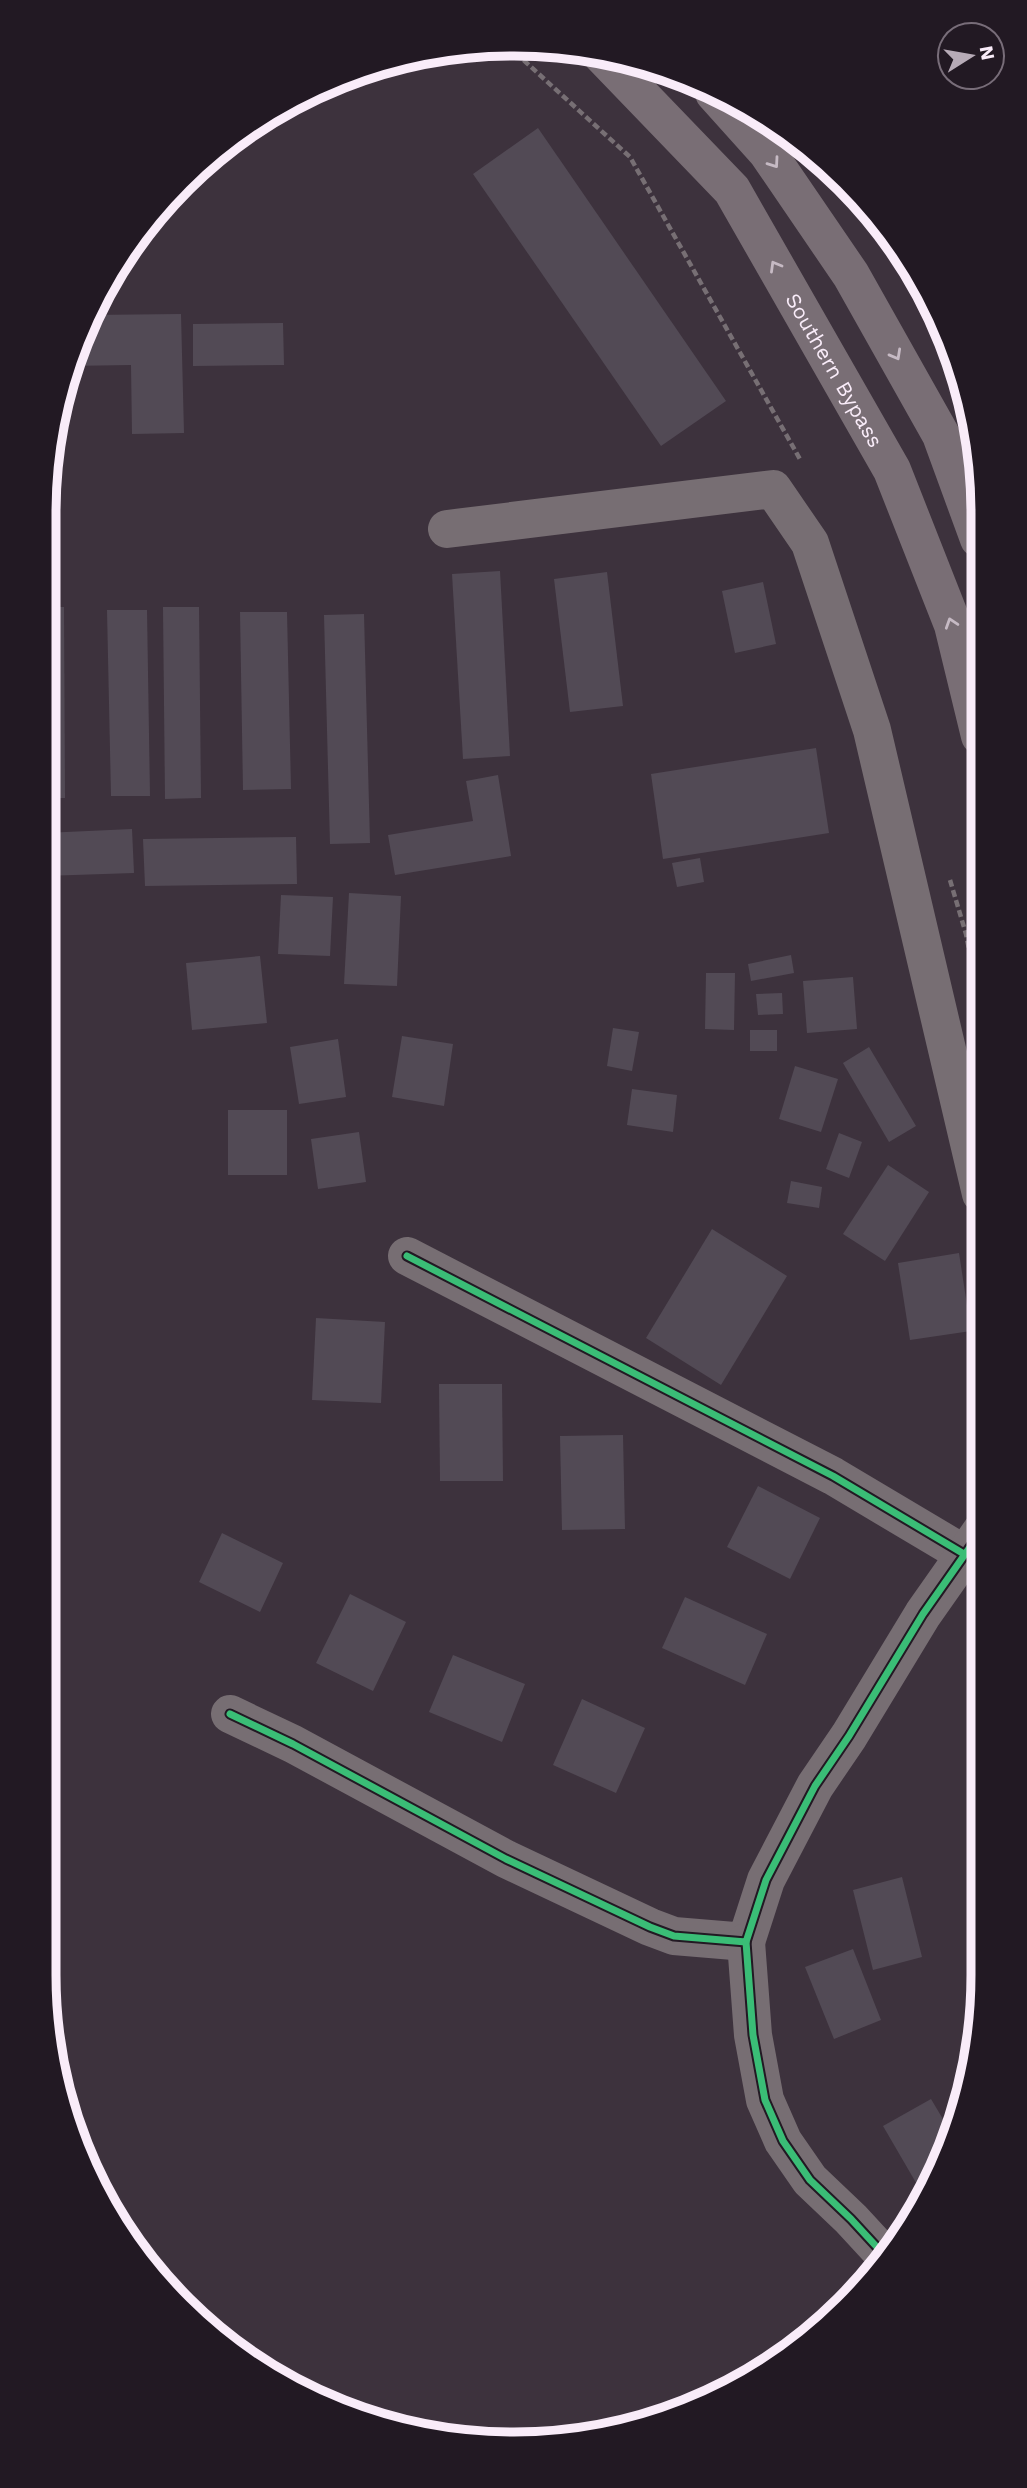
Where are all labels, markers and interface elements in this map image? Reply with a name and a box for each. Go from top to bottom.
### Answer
north arrow [936,21,1006,91]
text: N [975,44,1000,62]
one-way arrow [766,155,778,168]
one-way arrow [770,260,783,273]
street label: Southern Bypass [781,288,889,451]
one-way arrow [888,347,901,360]
one-way arrow [945,617,959,629]

